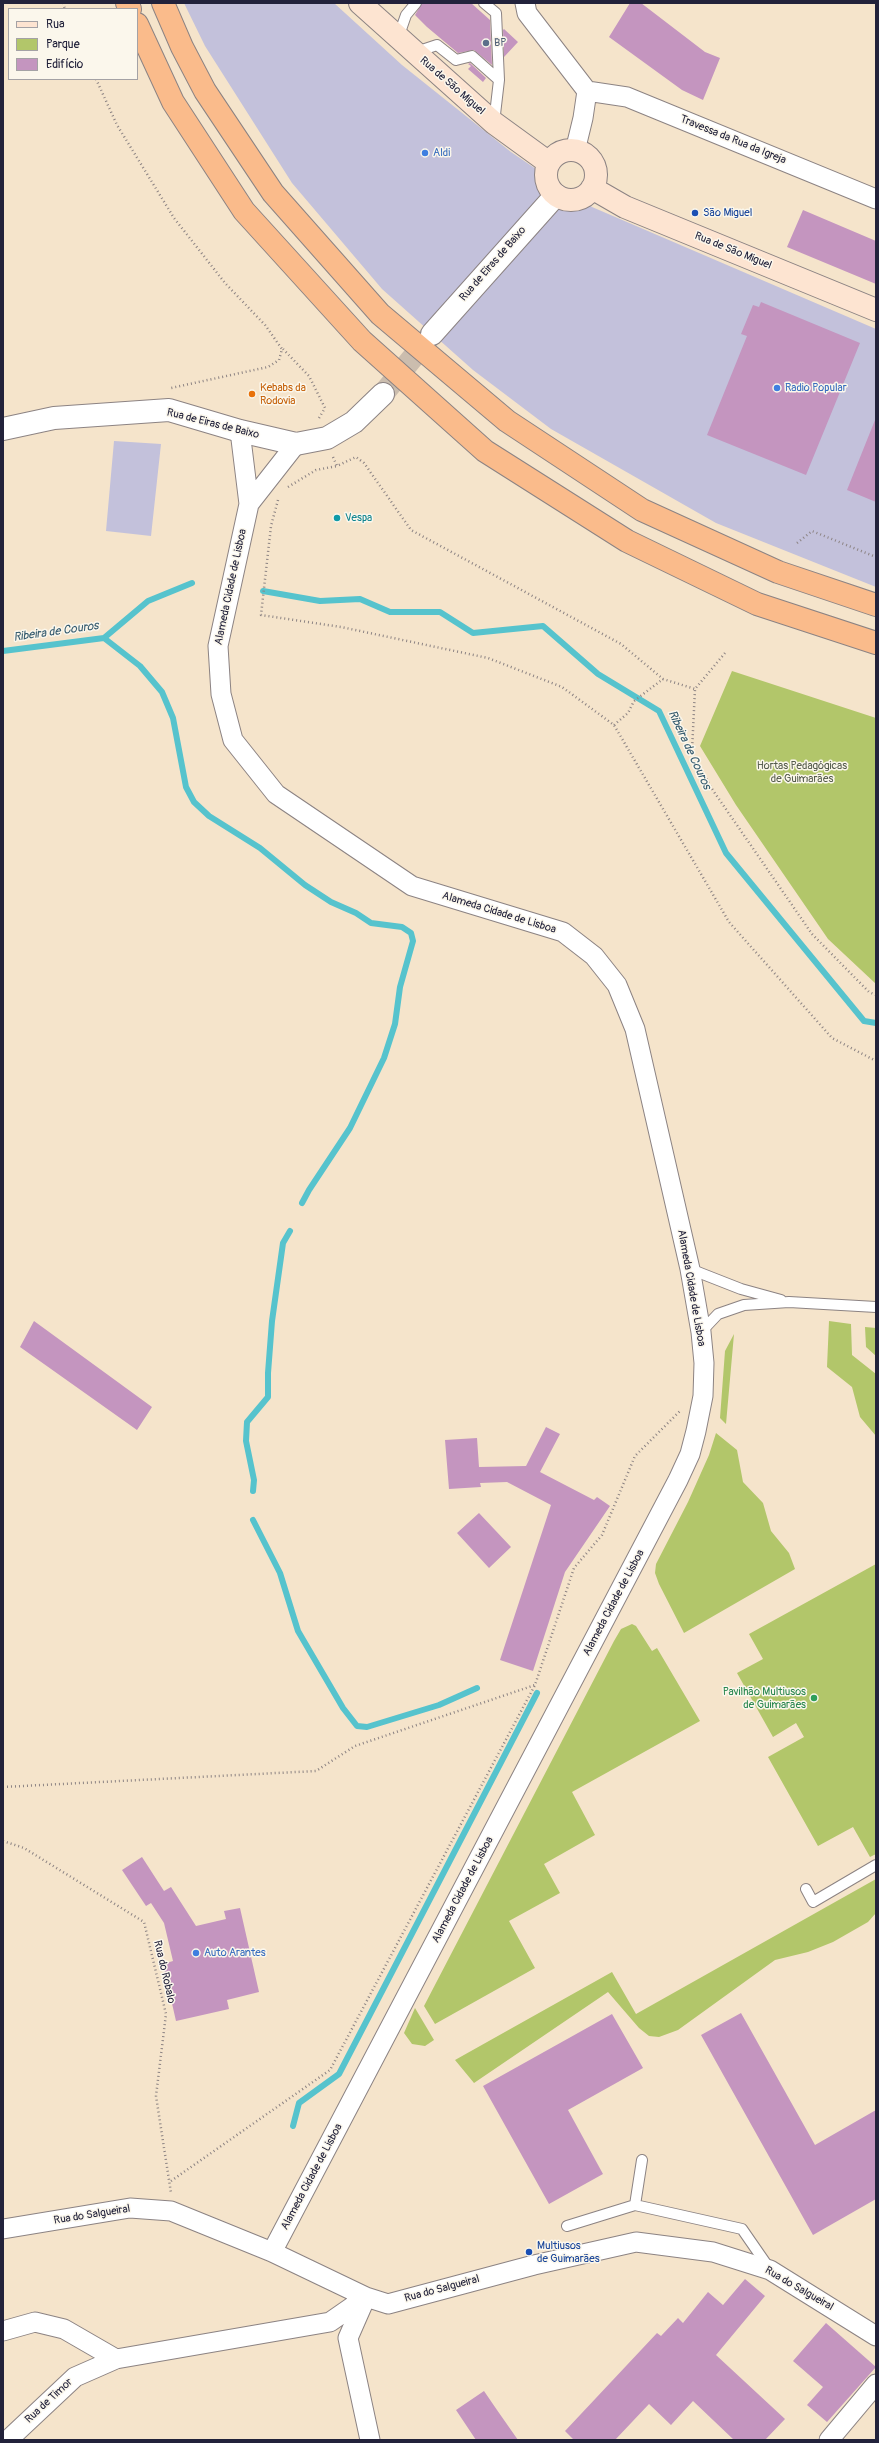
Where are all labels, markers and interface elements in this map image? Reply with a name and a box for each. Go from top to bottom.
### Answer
legend [8,8,138,80]
text: Rua [46,17,65,32]
place label: BP [494,36,506,50]
text: Parque [46,37,80,52]
marker: BP [481,38,491,48]
street label: Rua de São Miguel [417,54,487,118]
text: Edifício [46,57,83,72]
street label: Travessa da Rua da Igreja [678,113,788,167]
place label: Aldi [433,146,450,160]
marker: Aldi [420,148,430,158]
place label: São Miguel [703,206,752,220]
marker: São Miguel [690,208,700,218]
street label: Rua de Eiras de Baixo [457,224,529,304]
street label: Rua de São Miguel [692,230,774,272]
place label: Kebabs da Rodovia [260,381,306,407]
place label: Radio Popular [785,381,847,395]
marker: Radio Popular [772,383,782,393]
marker: Kebabs da Rodovia [247,389,257,399]
street label: Rua de Eiras de Baixo [165,406,261,442]
place label: Vespa [345,511,372,525]
marker: Vespa [332,513,342,523]
street label: Alameda Cidade de Lisboa [212,528,250,646]
water label: Ribeira de Couros [13,619,99,645]
water label: Ribeira de Couros [664,708,714,792]
park label: Hortas Pedagógicas de Guimarães [757,759,847,785]
street label: Alameda Cidade de Lisboa [440,889,558,937]
street label: Alameda Cidade de Lisboa [674,1229,708,1347]
street label: Alameda Cidade de Lisboa [580,1548,648,1658]
place label: Pavilhão Multiusos de Guimarães [723,1685,806,1711]
marker: Pavilhão Multiusos de Guimarães [809,1693,819,1703]
street label: Alameda Cidade de Lisboa [429,1835,497,1945]
street label: Rua do Robalo [150,1939,178,2005]
place label: Auto Arantes [204,1946,266,1960]
marker: Auto Arantes [191,1948,201,1958]
street label: Alameda Cidade de Lisboa [278,2122,346,2232]
street label: Rua do Salgueiral [53,2202,131,2228]
place label: Multiusos de Guimarães [537,2239,600,2265]
marker: Multiusos de Guimarães [524,2247,534,2257]
street label: Rua do Salgueiral [762,2264,836,2314]
street label: Rua do Salgueiral [403,2273,481,2305]
street label: Rua de Timor [23,2376,75,2426]

